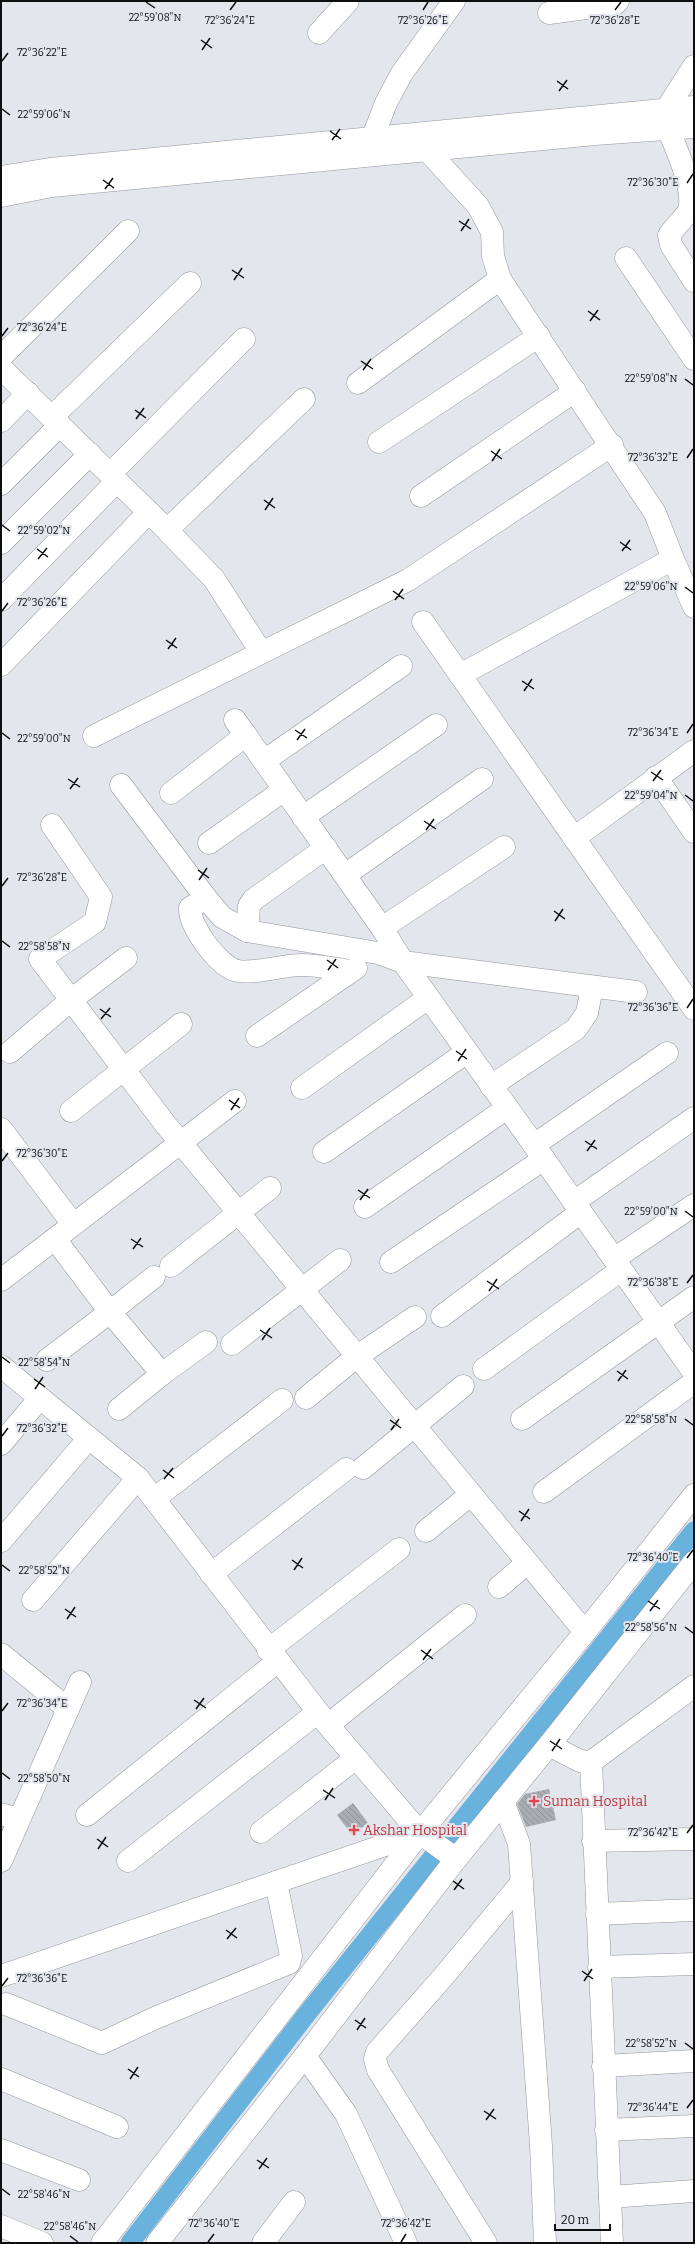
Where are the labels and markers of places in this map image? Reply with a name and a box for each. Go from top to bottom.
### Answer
place label: Suman Hospital [543,1793,647,1810]
marker: Suman Hospital [528,1795,540,1807]
place label: Akshar Hospital [363,1822,467,1839]
marker: Akshar Hospital [348,1824,360,1836]

